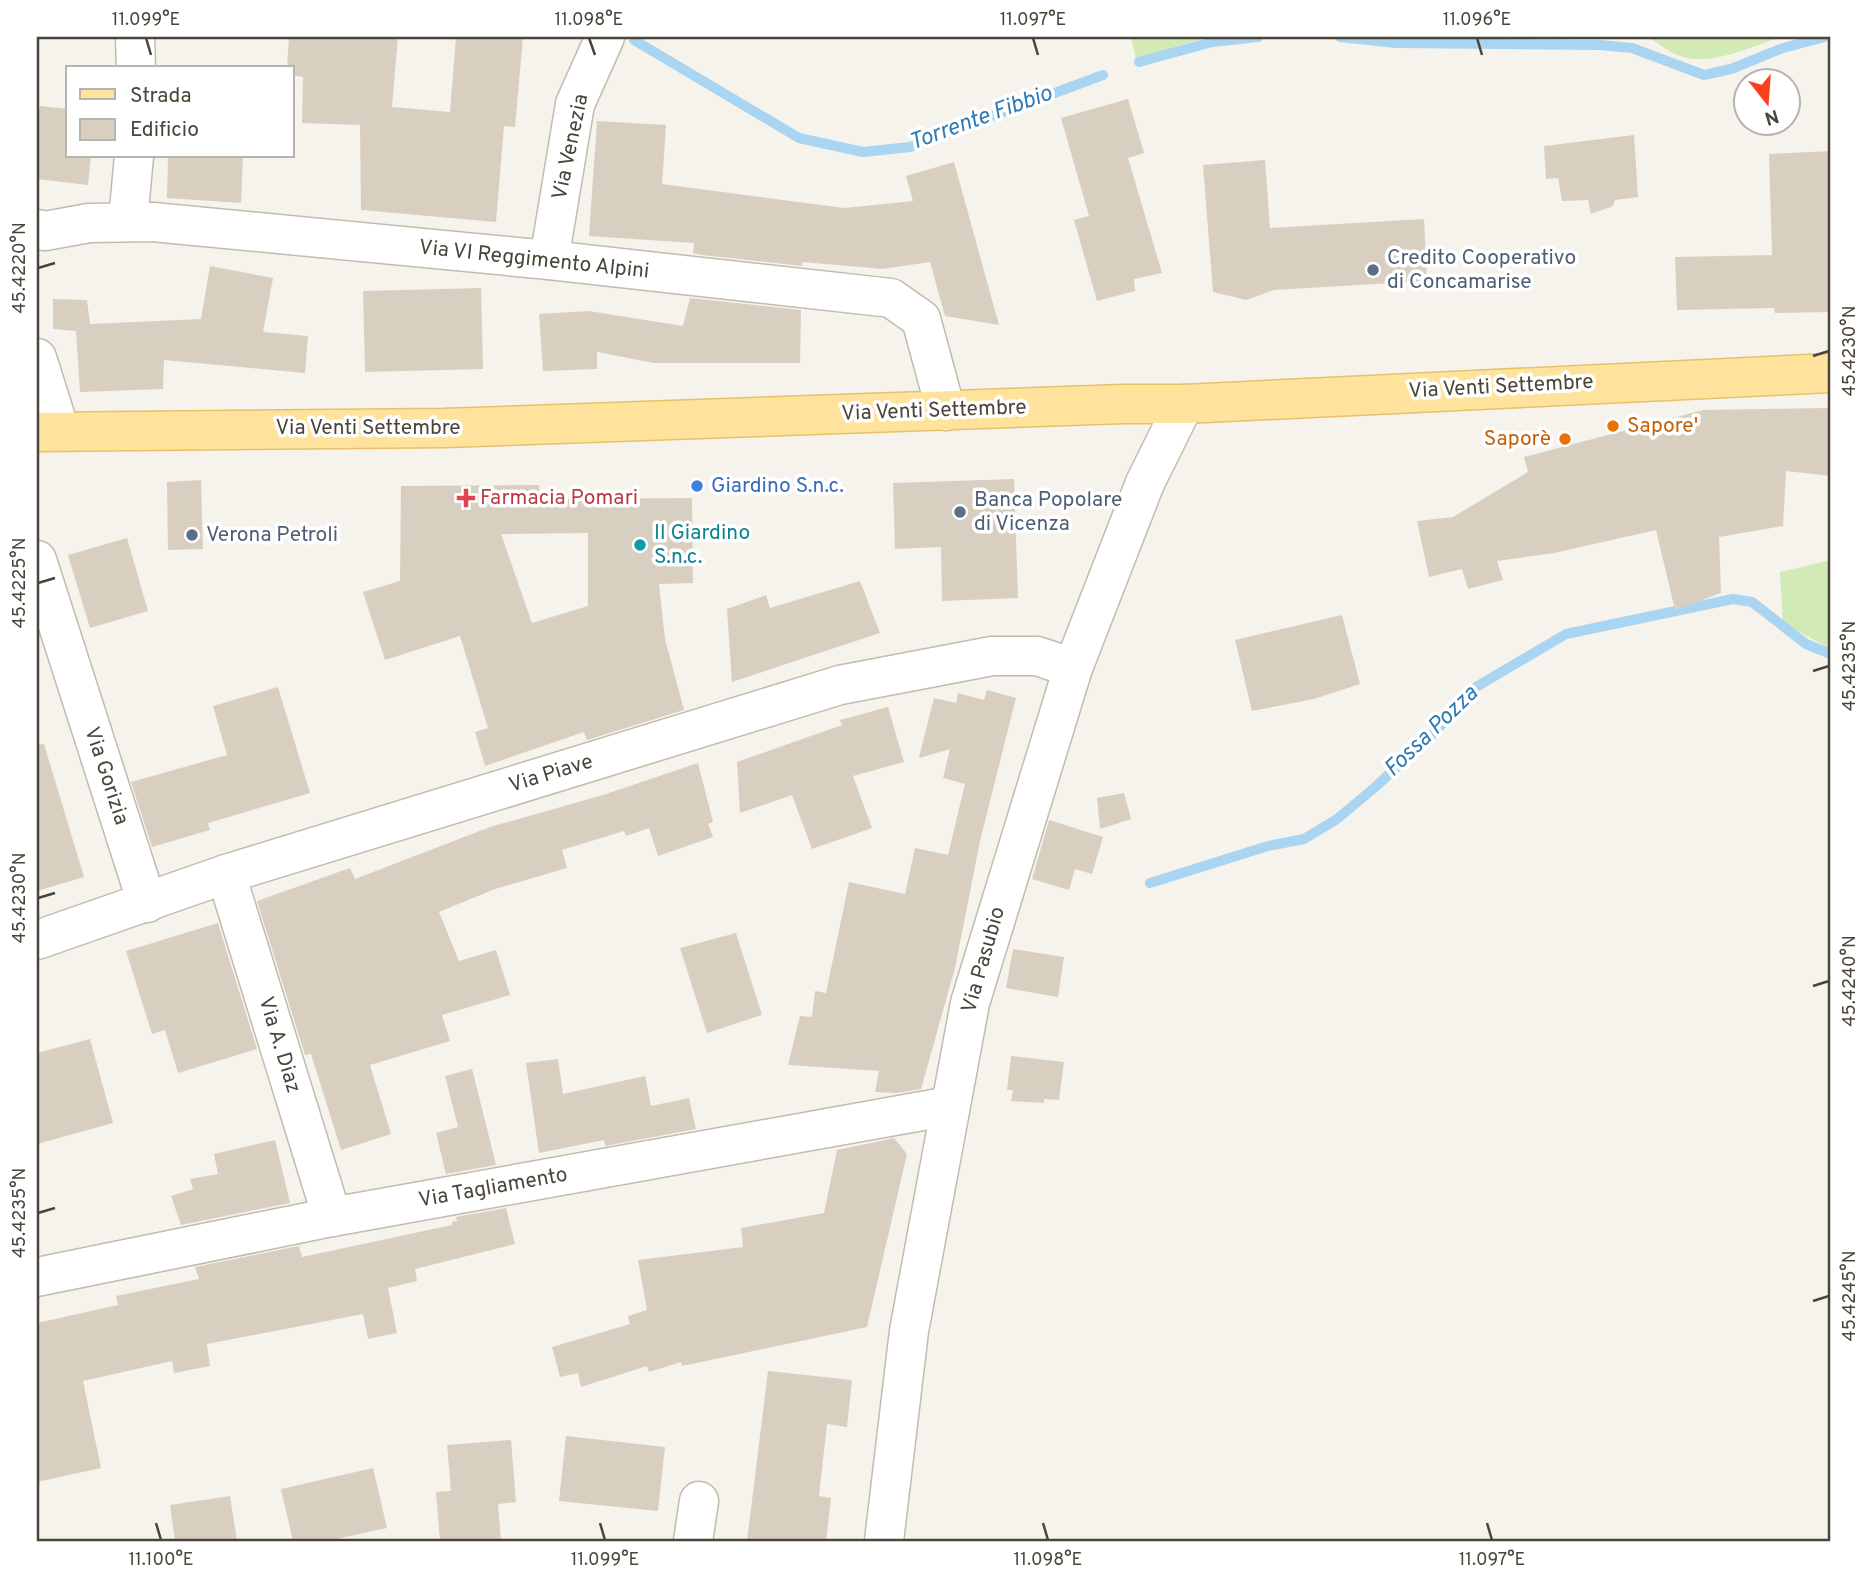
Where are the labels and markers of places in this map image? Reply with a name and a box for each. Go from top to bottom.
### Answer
place label: Credito Cooperativo di Concamarise [1387,245,1576,296]
marker: Credito Cooperativo di Concamarise [1365,262,1381,278]
place label: Sapore' [1627,413,1698,440]
marker: Sapore' [1605,418,1621,434]
place label: Saporè [1484,426,1551,453]
marker: Saporè [1557,431,1573,447]
place label: Giardino S.n.c. [711,473,844,500]
marker: Giardino S.n.c. [689,478,705,494]
place label: Farmacia Pomari [480,485,638,512]
place label: Banca Popolare di Vicenza [974,487,1122,538]
marker: Farmacia Pomari [458,490,474,506]
marker: Banca Popolare di Vicenza [952,504,968,520]
place label: Il Giardino S.n.c. [654,520,750,571]
place label: Verona Petroli [206,522,338,549]
marker: Verona Petroli [184,527,200,543]
marker: Il Giardino S.n.c. [632,537,648,553]

